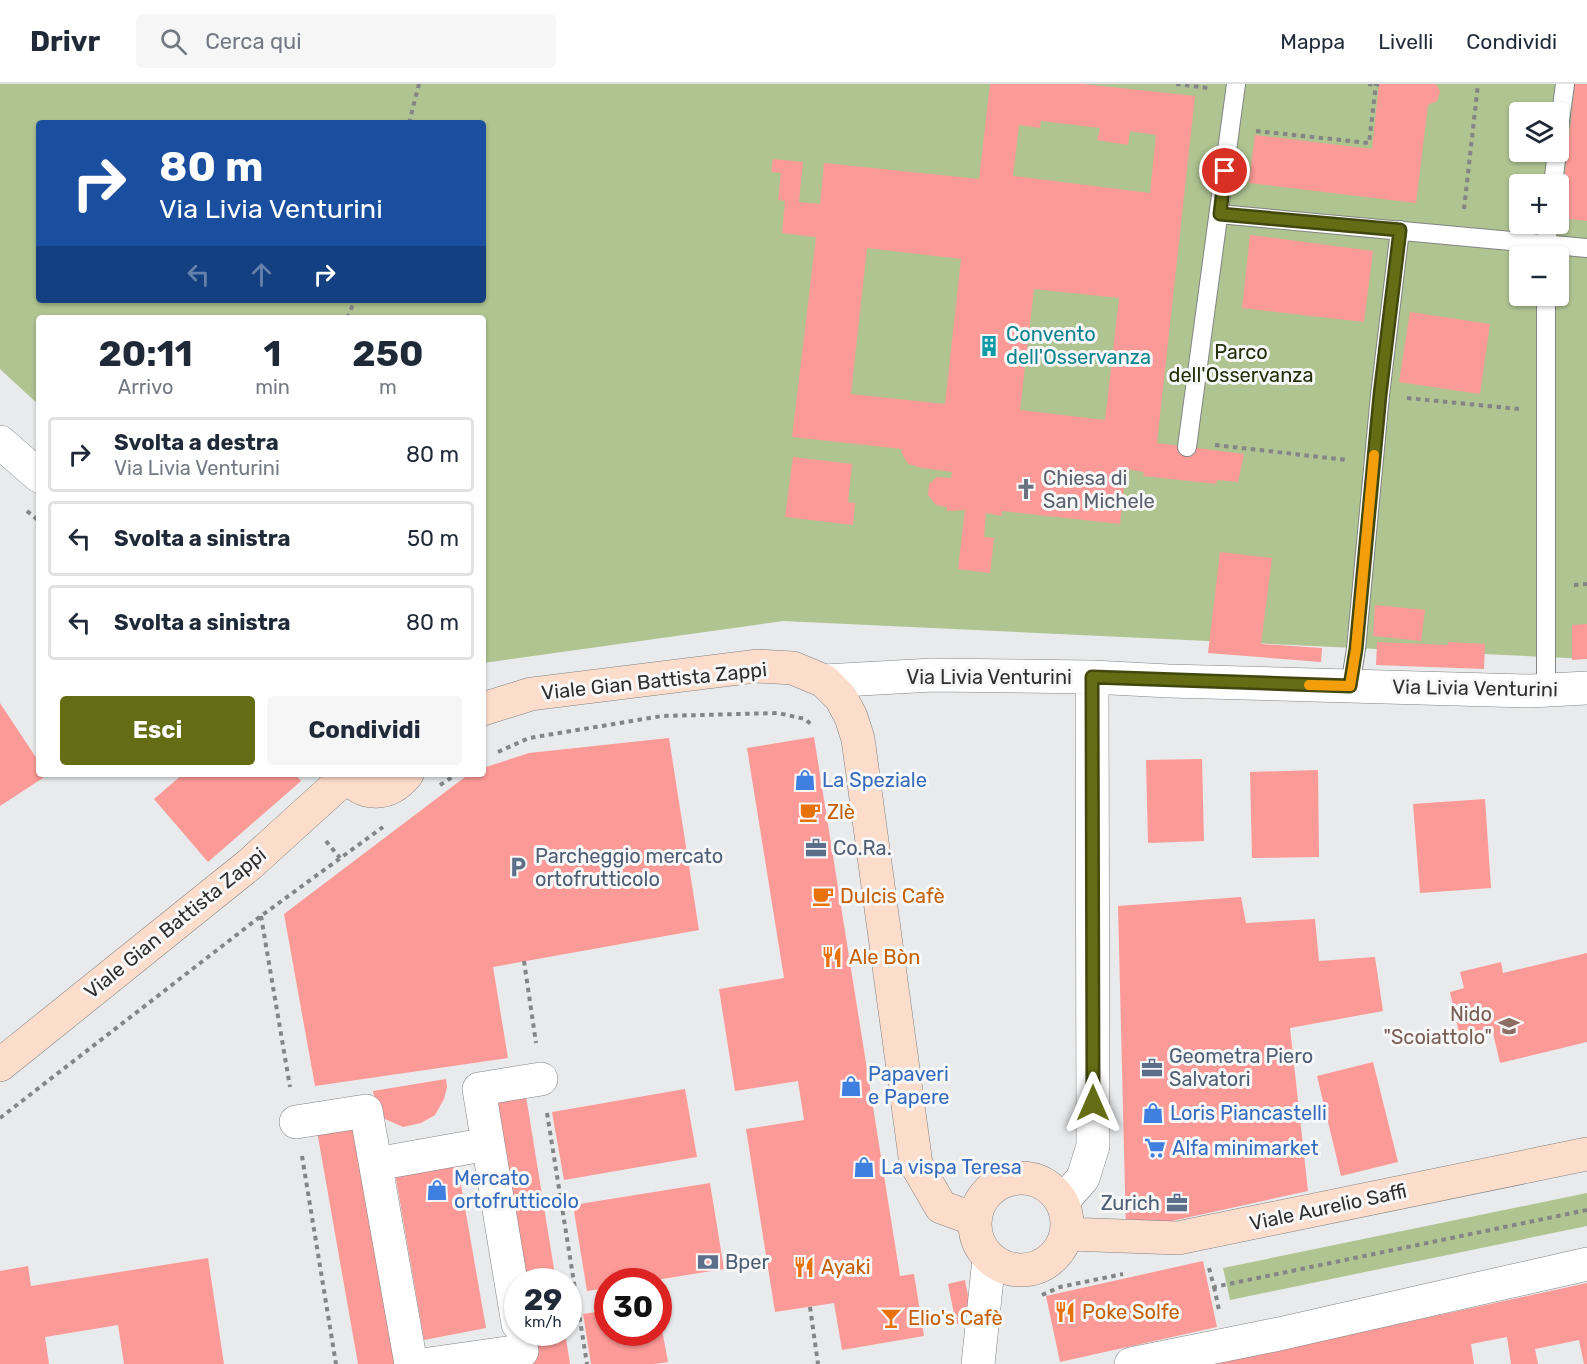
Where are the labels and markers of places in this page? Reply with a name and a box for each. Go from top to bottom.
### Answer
pin [1199,145,1250,196]
place label: Convento dell'Osservanza [1006,322,1151,369]
building icon: Convento dell'Osservanza [977,334,1001,358]
place label: Chiesa di San Michele [1043,466,1155,513]
church icon: Chiesa di San Michele [1014,477,1038,501]
shop icon: La Speziale [793,768,817,792]
place label: La Speziale [822,768,927,792]
cafe icon: Zlè [798,800,822,824]
place label: Zlè [827,800,855,824]
office icon: Co.Ra. [804,836,828,860]
place label: Co.Ra. [833,836,892,860]
place label: Parcheggio mercato ortofrutticolo [535,844,723,891]
parking icon: Parcheggio mercato ortofrutticolo [506,855,530,879]
cafe icon: Dulcis Cafè [811,884,835,908]
place label: Dulcis Cafè [840,884,945,908]
restaurant icon: Ale Bòn [820,945,844,969]
place label: Ale Bòn [849,945,920,969]
place label: Nido "Scoiattolo" [1383,1002,1492,1049]
school or university icon: Nido "Scoiattolo" [1497,1014,1521,1038]
place label: Geometra Piero Salvatori [1169,1044,1313,1091]
office icon: Geometra Piero Salvatori [1140,1056,1164,1080]
place label: Papaveri e Papere [868,1062,950,1109]
shop icon: Papaveri e Papere [839,1074,863,1098]
shop icon: Loris Piancastelli [1141,1101,1165,1125]
place label: Loris Piancastelli [1170,1101,1327,1125]
supermarket icon: Alfa minimarket [1143,1136,1167,1160]
place label: Alfa minimarket [1172,1136,1319,1160]
shop icon: La vispa Teresa [852,1155,876,1179]
place label: La vispa Teresa [881,1155,1022,1179]
place label: Mercato ortofrutticolo [454,1166,579,1213]
shop icon: Mercato ortofrutticolo [425,1178,449,1202]
place label: Zurich [1101,1191,1160,1215]
office icon: Zurich [1165,1191,1189,1215]
bank icon: Bper [696,1250,720,1274]
place label: Bper [725,1250,769,1274]
restaurant icon: Ayaki [792,1255,816,1279]
place label: Ayaki [821,1255,871,1279]
restaurant icon: Poke Solfe [1053,1300,1077,1324]
place label: Poke Solfe [1082,1300,1180,1324]
bar icon: Elio's Cafè [879,1306,903,1330]
place label: Elio's Cafè [908,1306,1003,1330]

